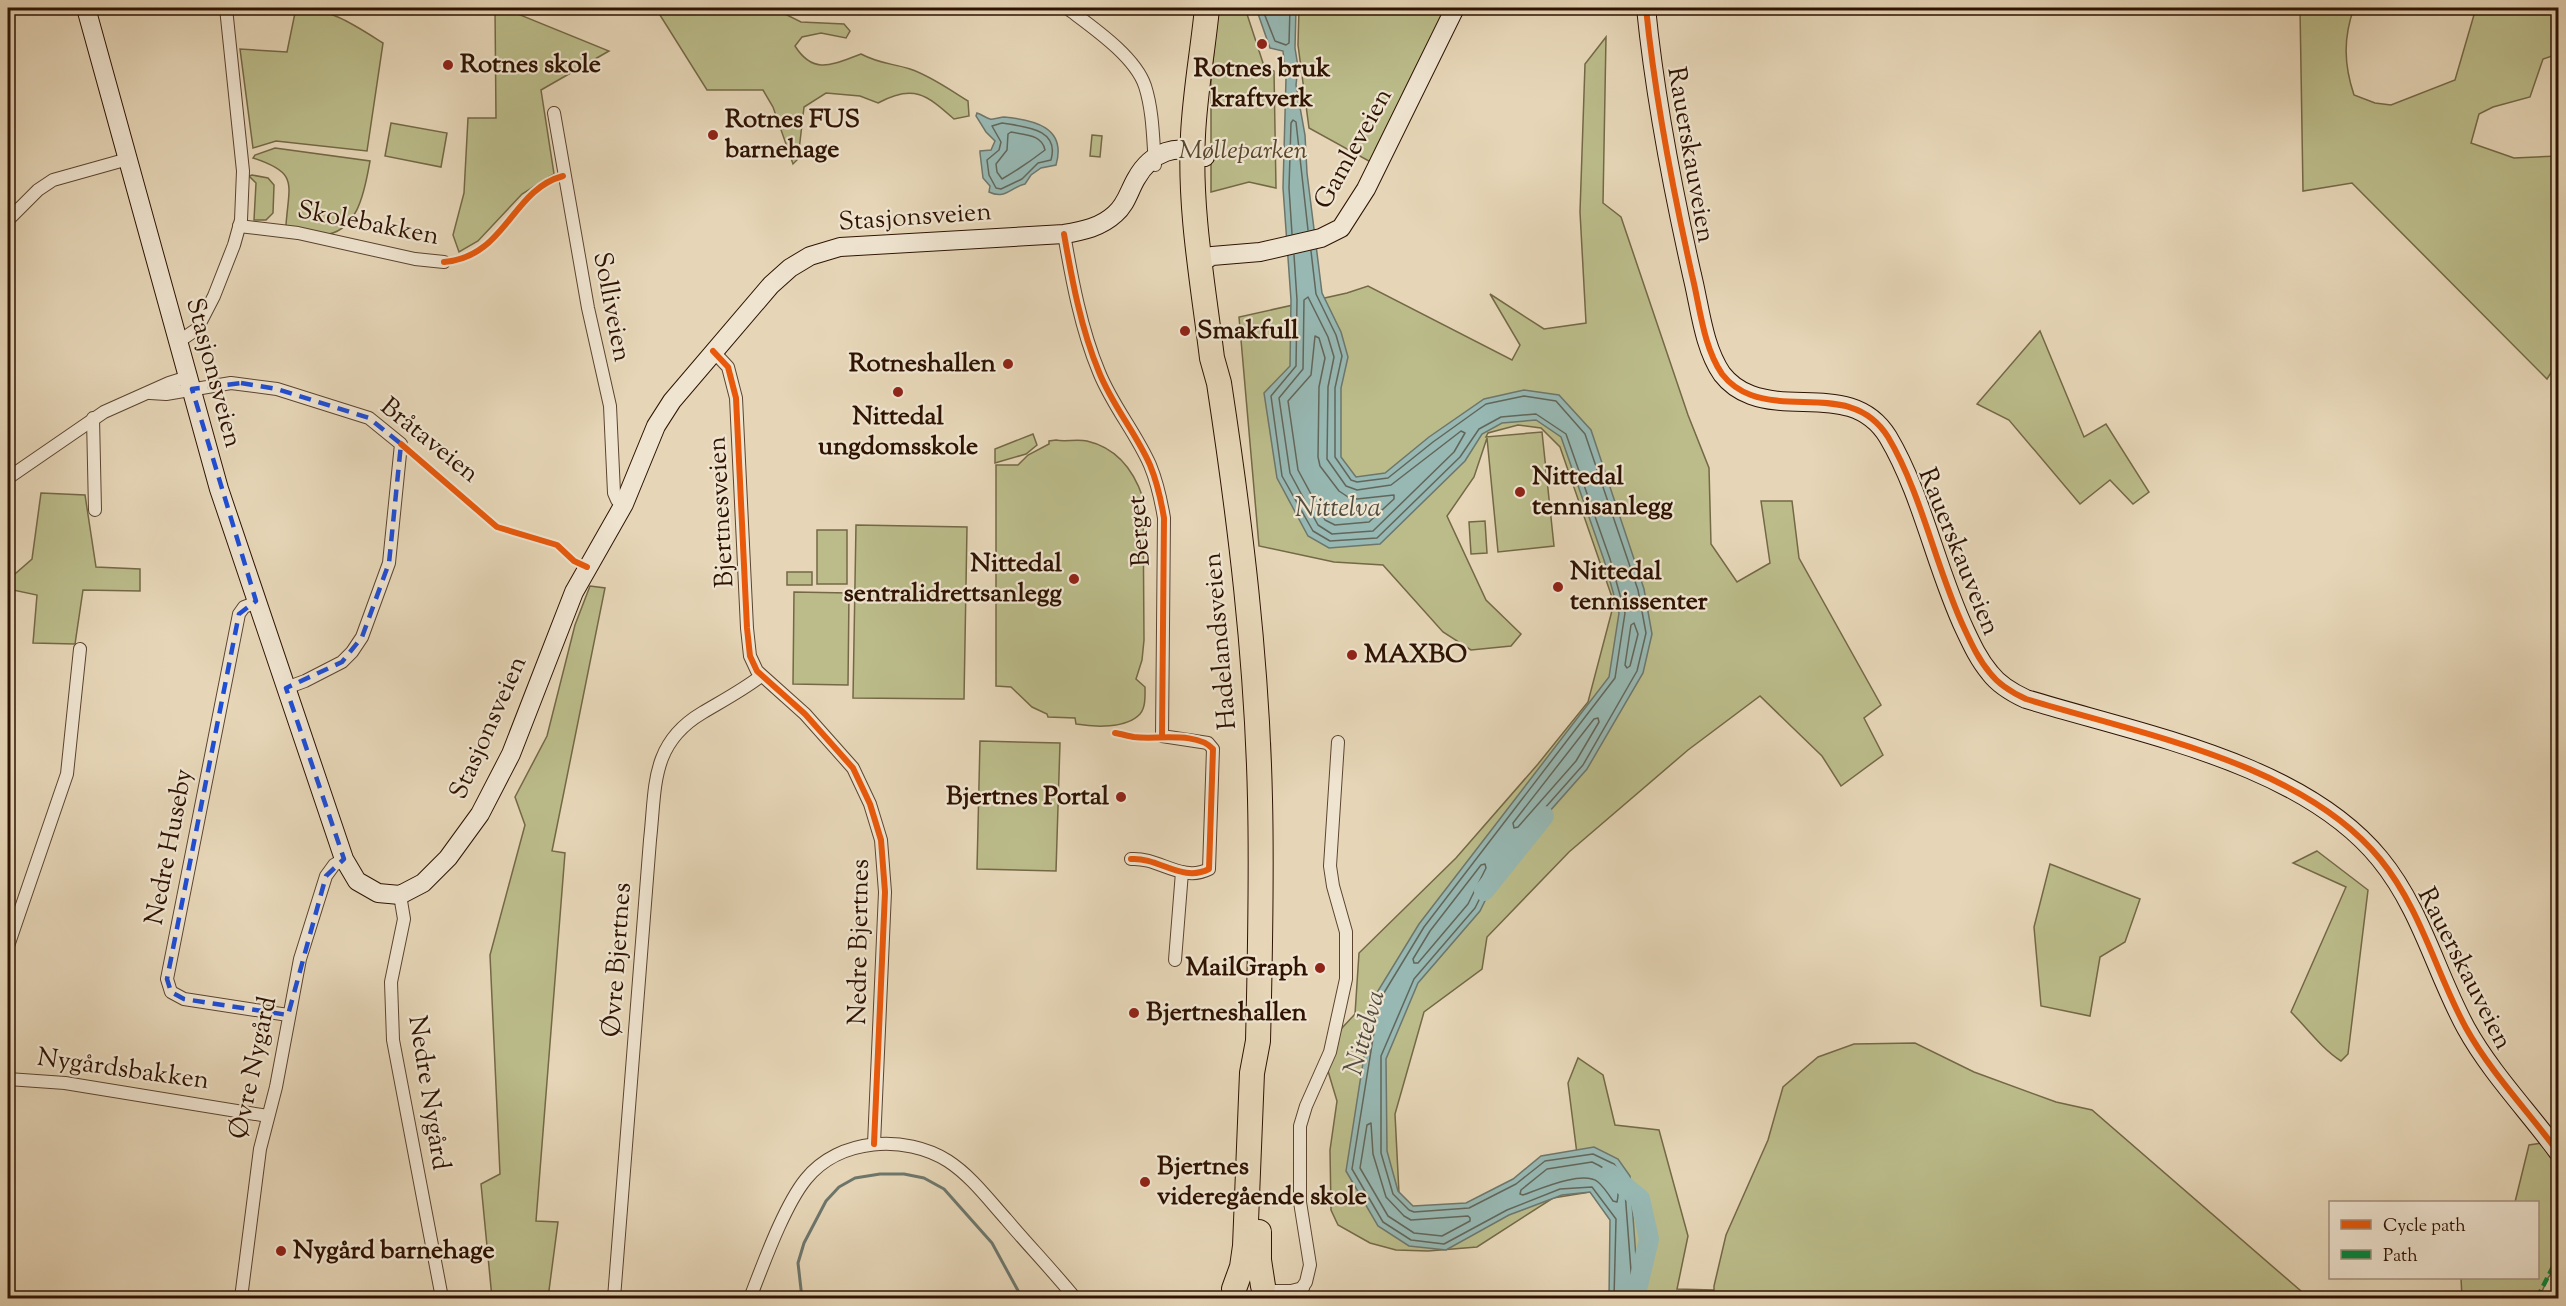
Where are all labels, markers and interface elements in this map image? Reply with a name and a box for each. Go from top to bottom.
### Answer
marker: Rotnes bruk kraftverk [1255,37,1269,51]
place label: Rotnes skole [460,47,601,84]
place label: Rotnes bruk kraftverk [1194,51,1331,118]
marker: Rotnes skole [441,58,455,72]
street label: Rauerskauveien [1656,64,1724,246]
street label: Gamleveien [1306,82,1402,216]
place label: Rotnes FUS barnehage [724,102,860,169]
marker: Rotnes FUS barnehage [706,128,720,142]
park label: Mølleparken [1179,133,1308,170]
street label: Skolebakken [294,192,442,256]
street label: Stasjonsveien [837,194,993,242]
street label: Solliveien [582,249,640,365]
street label: Stasjonsveien [175,294,251,452]
place label: Smakfull [1197,313,1299,350]
marker: Smakfull [1178,324,1192,338]
place label: Rotneshallen [849,346,997,383]
marker: Rotneshallen [1001,357,1015,371]
marker: Nittedal ungdomsskole [891,385,905,399]
street label: Bråtaveien [371,389,487,493]
place label: Nittedal ungdomsskole [818,399,978,466]
street label: Bjertnesveien [700,435,744,589]
place label: Nittedal tennisanlegg [1532,459,1673,526]
street label: Rauerskauveien [1908,463,2008,641]
marker: Nittedal tennisanlegg [1513,485,1527,499]
water label: Nittelva [1295,490,1381,529]
street label: Berget [1119,494,1161,568]
place label: Nittedal sentralidrettsanlegg [844,546,1063,613]
street label: Hadelandsveien [1195,551,1247,731]
place label: Nittedal tennissenter [1570,554,1708,621]
marker: Nittedal sentralidrettsanlegg [1067,572,1081,586]
marker: Nittedal tennissenter [1551,580,1565,594]
place label: MAXBO [1364,637,1467,674]
marker: MAXBO [1345,648,1359,662]
street label: Stasjonsveien [441,650,537,806]
street label: Nedre Huseby [137,766,203,928]
place label: Bjertnes Portal [946,779,1110,816]
marker: Bjertnes Portal [1114,790,1128,804]
street label: Nedre Bjertnes [840,859,880,1025]
street label: Øvre Bjertnes [594,881,642,1039]
street label: Rauerskauveien [2407,881,2521,1057]
place label: MailGraph [1185,950,1309,987]
marker: MailGraph [1313,961,1327,975]
water label: Nittelva [1335,986,1397,1080]
street label: Øvre Nygård [221,993,287,1143]
place label: Bjertneshallen [1146,995,1307,1032]
marker: Bjertneshallen [1127,1006,1141,1020]
street label: Nedre Nygård [398,1013,459,1173]
street label: Nygårdsbakken [35,1040,211,1100]
place label: Bjertnes videregående skole [1157,1149,1367,1216]
marker: Bjertnes videregående skole [1138,1175,1152,1189]
legend [2329,1201,2539,1279]
text: Cycle path [2383,1214,2466,1240]
place label: Nygård barnehage [293,1233,495,1270]
marker: Nygård barnehage [274,1244,288,1258]
text: Path [2383,1244,2418,1270]

